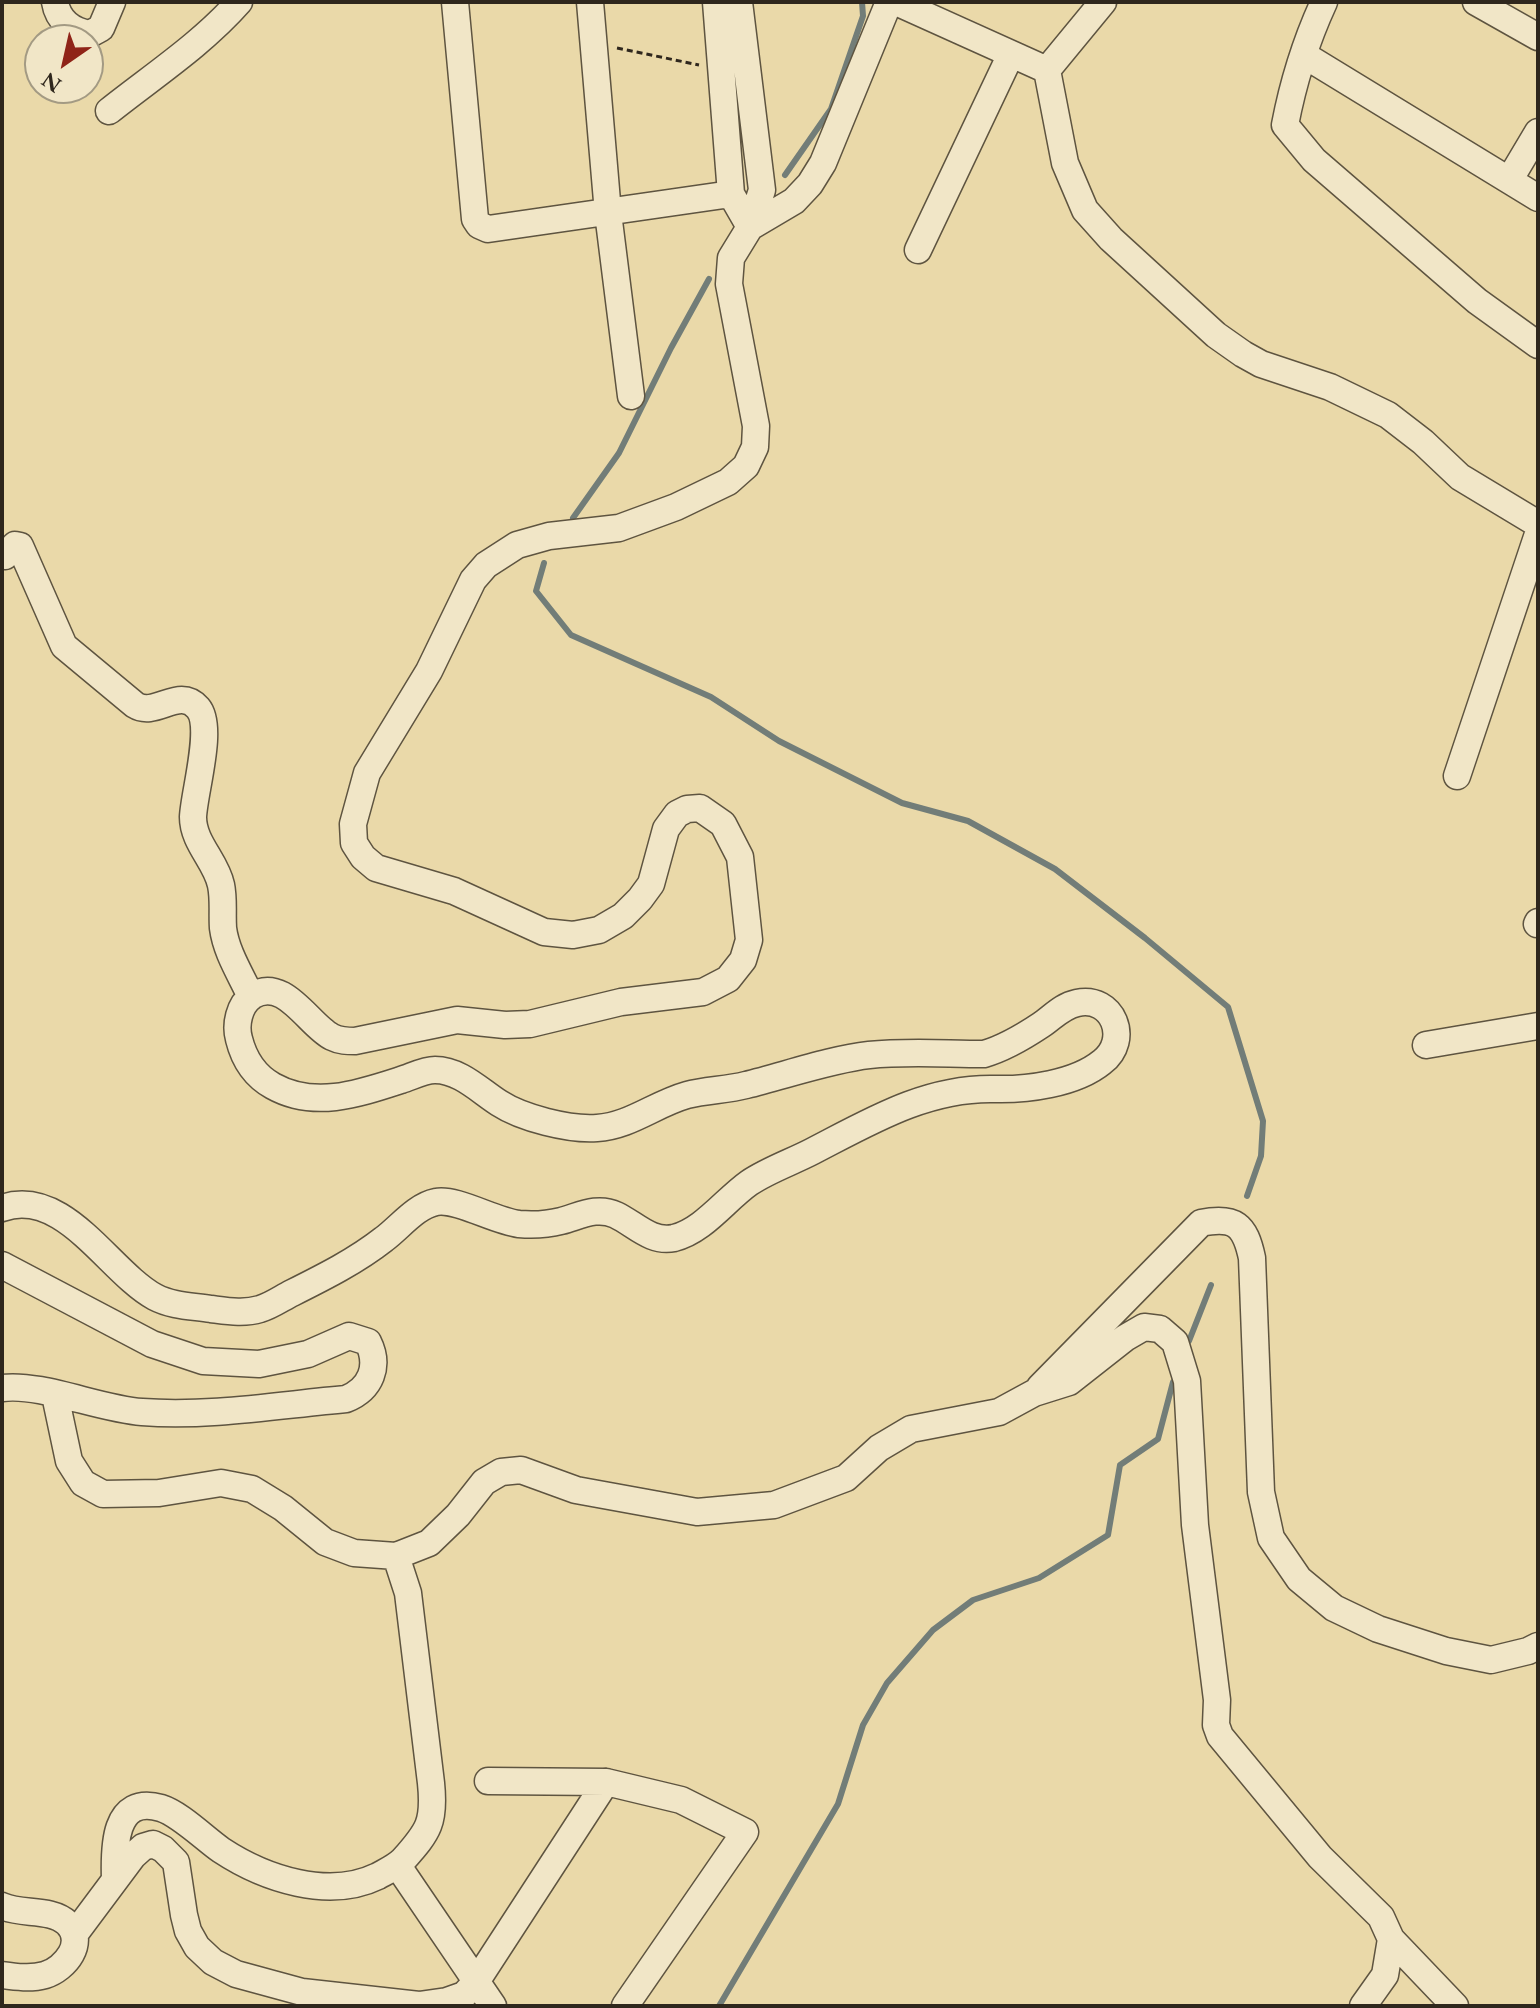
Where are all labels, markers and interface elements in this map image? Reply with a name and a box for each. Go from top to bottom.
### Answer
north arrow [24,24,104,104]
text: N [36,66,67,100]

